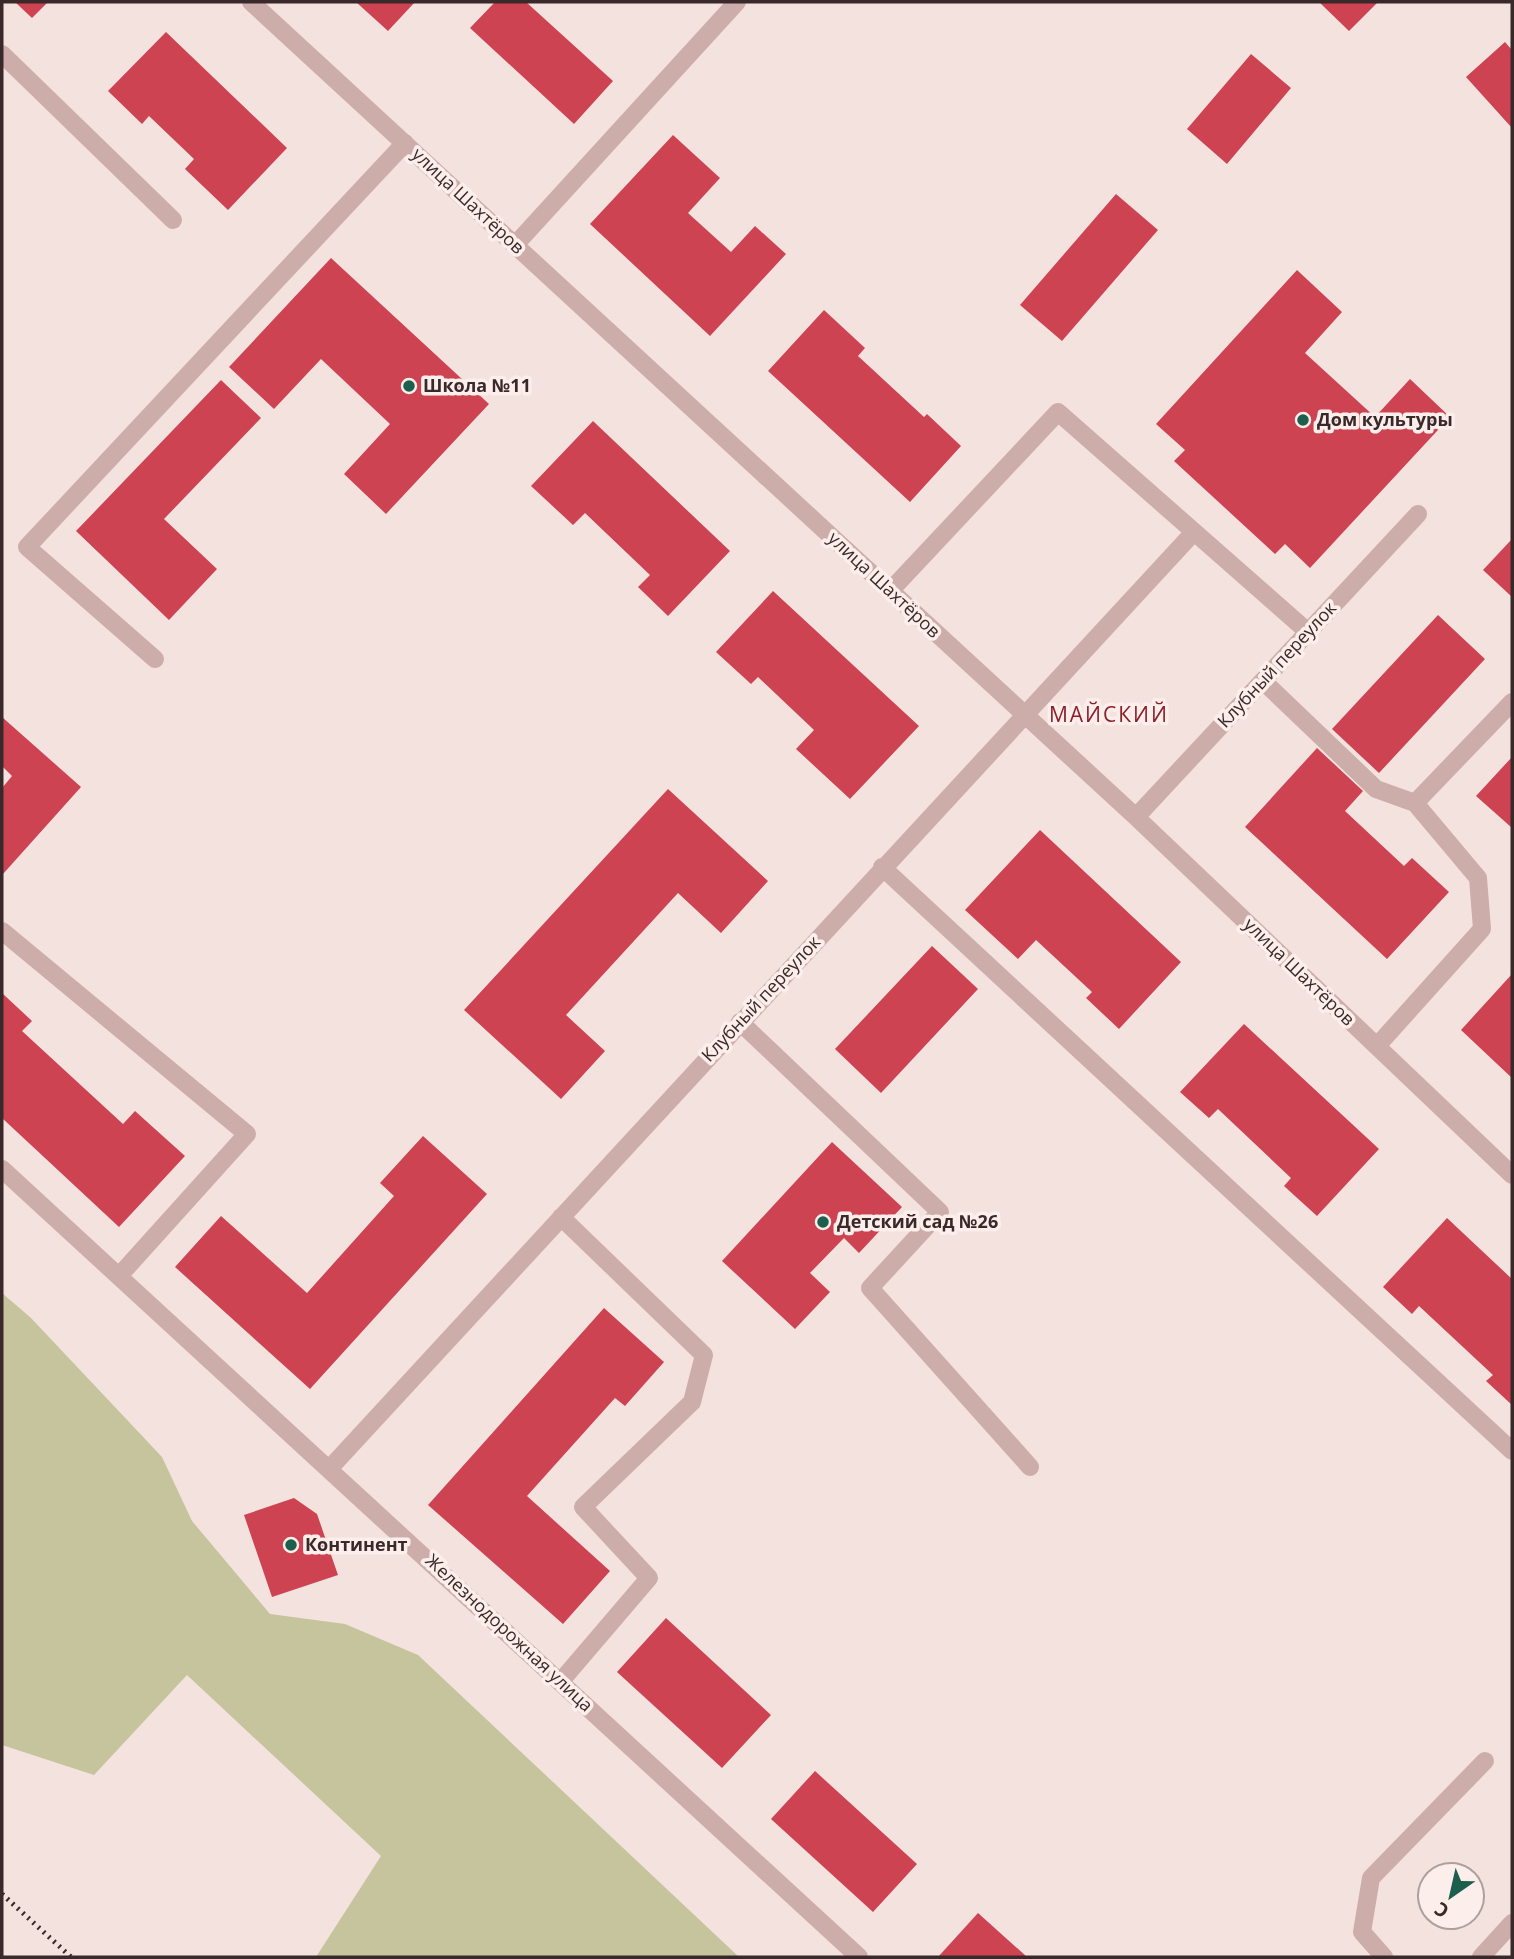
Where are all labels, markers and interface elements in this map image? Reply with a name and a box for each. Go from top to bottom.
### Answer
street label: улица Шахтёров [407,142,530,259]
place label: Школа №11 [423,373,531,397]
marker: Школа №11 [401,378,417,394]
place label: Дом культуры [1317,407,1453,431]
marker: Дом культуры [1295,412,1311,428]
street label: улица Шахтёров [823,526,946,643]
street label: Клубный переулок [1212,596,1342,733]
district label: МАЙСКИЙ [1049,700,1169,728]
street label: улица Шахтёров [1239,912,1360,1030]
street label: Клубный переулок [696,930,826,1067]
place label: Детский сад №26 [837,1209,998,1233]
marker: Детский сад №26 [815,1214,831,1230]
place label: Континент [305,1532,408,1556]
marker: Континент [283,1537,299,1553]
street label: Железнодорожная улица [421,1548,599,1716]
north arrow [1416,1861,1486,1931]
text: С [1429,1896,1454,1924]

